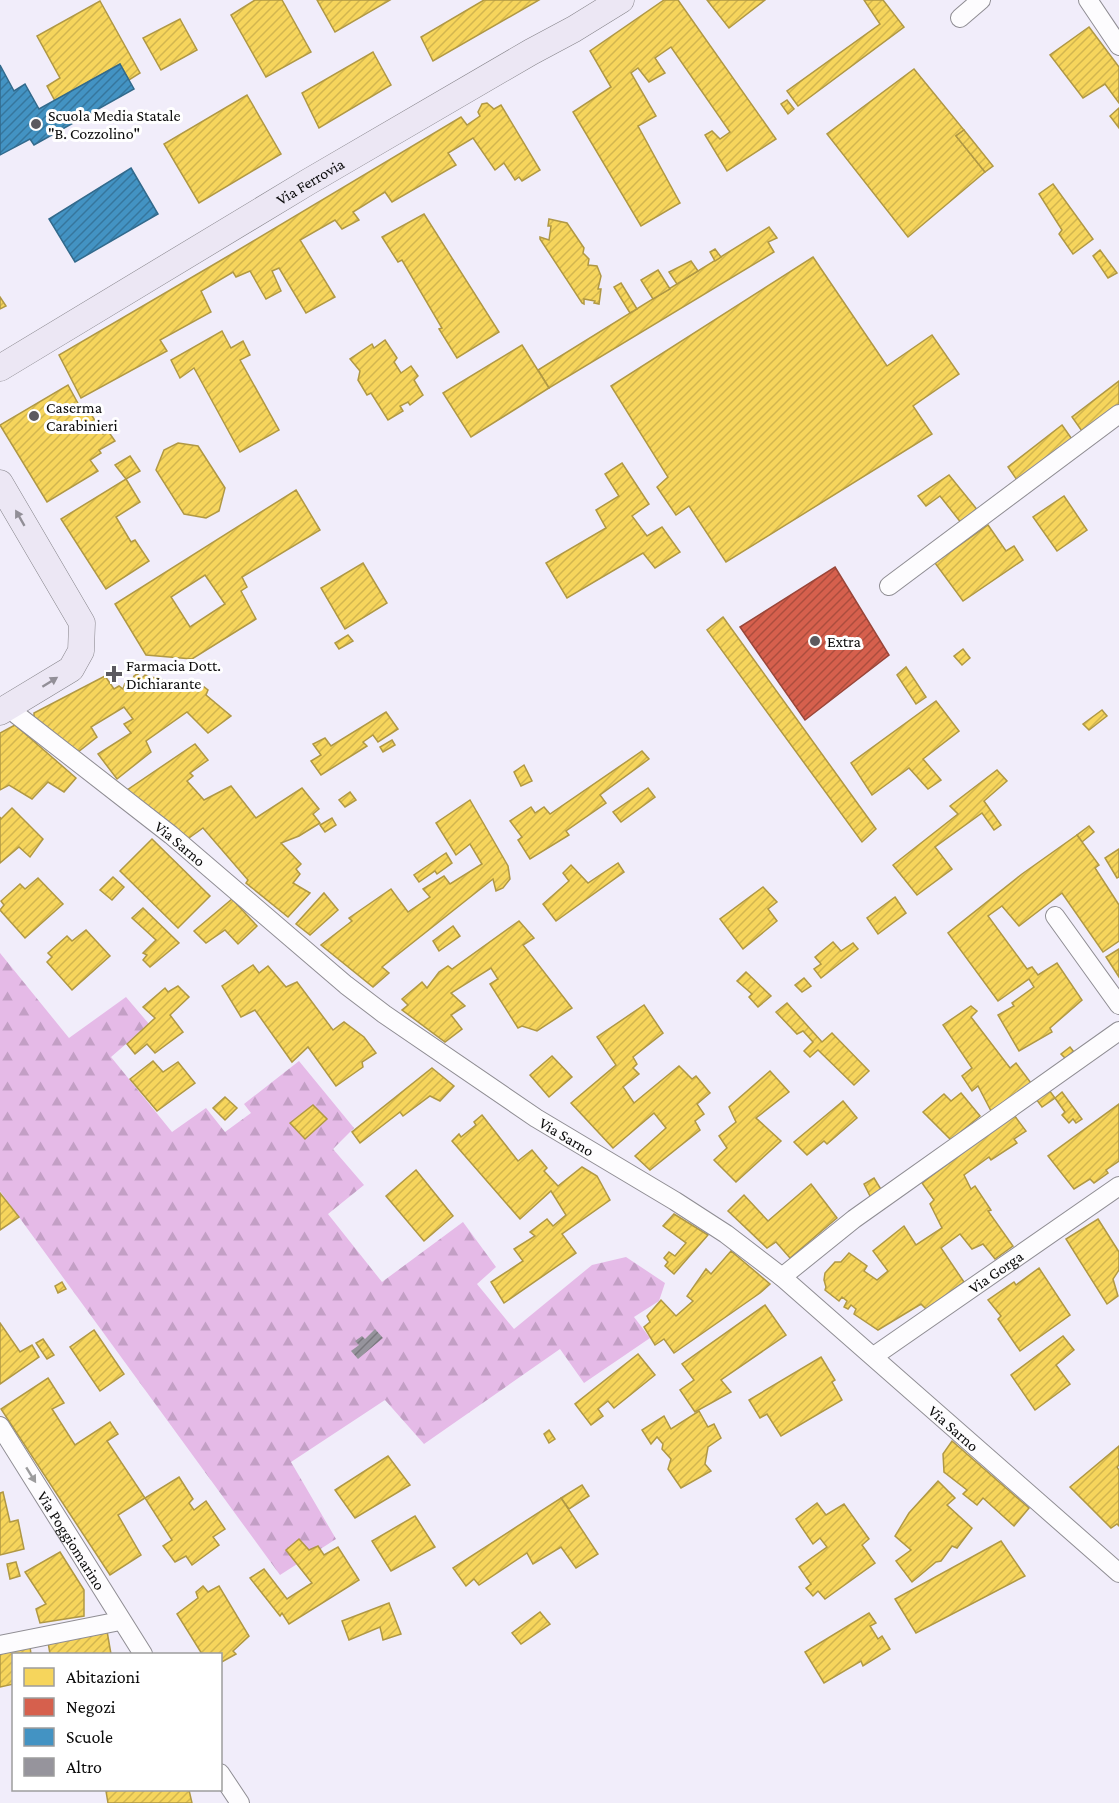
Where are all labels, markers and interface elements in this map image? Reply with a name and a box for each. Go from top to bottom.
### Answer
place label: Scuola Media Statale "B. Cozzolino" [48,107,180,142]
marker: Scuola Media Statale "B. Cozzolino" [29,117,43,131]
street label: Via Ferrovia [273,154,348,208]
place label: Caserma Carabinieri [46,399,118,434]
marker: Caserma Carabinieri [27,409,41,423]
one-way arrow [15,510,26,526]
place label: Extra [827,633,861,650]
marker: Extra [808,634,822,648]
place label: Farmacia Dott. Dichiarante [126,657,221,692]
marker: Farmacia Dott. Dichiarante [107,667,121,681]
one-way arrow [42,676,58,687]
street label: Via Sarno [152,817,209,869]
street label: Via Sarno [536,1114,597,1159]
street label: Via Gorga [965,1247,1026,1296]
street label: Via Sarno [925,1402,982,1454]
one-way arrow [26,1467,37,1483]
street label: Via Poggiomarino [34,1488,109,1593]
legend [12,1653,222,1791]
text: Abitazioni [66,1667,140,1687]
text: Negozi [66,1697,116,1717]
text: Scuole [66,1727,113,1747]
text: Altro [66,1757,102,1777]

